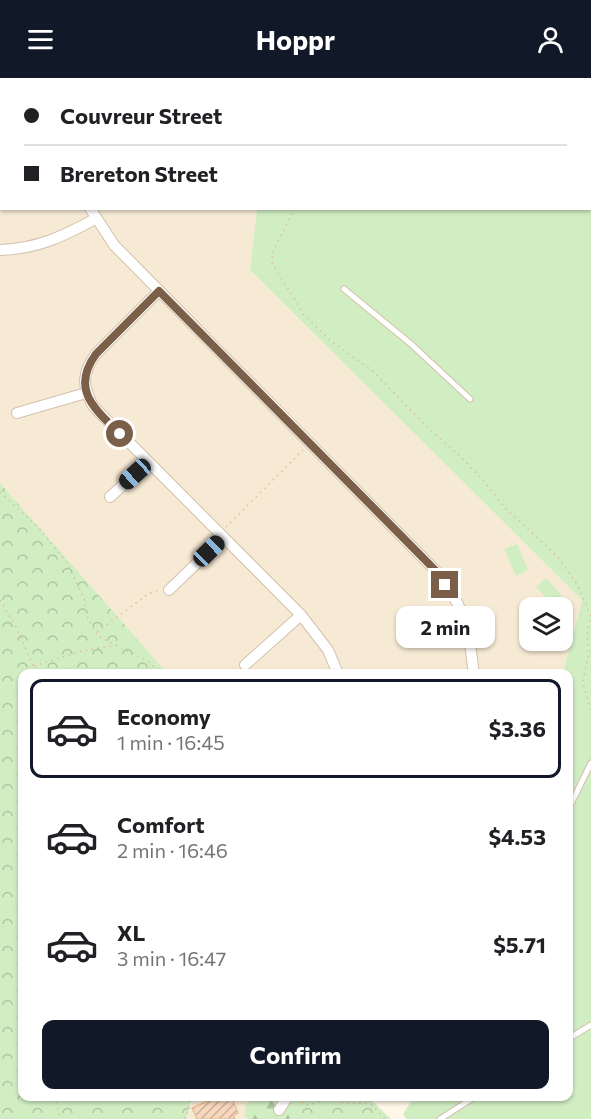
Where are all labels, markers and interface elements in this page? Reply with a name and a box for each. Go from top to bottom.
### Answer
icon: menu [24,23,57,56]
text: Hoppr [256,23,335,56]
icon: person [534,23,567,56]
text: Couvreur Street [60,102,222,129]
text: Brereton Street [60,160,218,187]
route start [106,420,133,447]
car [116,455,154,493]
car [190,532,228,570]
route end [431,571,458,598]
map controls [519,597,573,651]
button: layers [519,597,573,651]
callout: 2 min [396,606,494,648]
text: 2 min [421,615,470,639]
icon: car [45,702,99,756]
text: Economy [117,703,211,730]
text: $3.36 [489,715,546,742]
text: 1 min · 16:45 [117,730,225,754]
icon: car [45,810,99,864]
text: Comfort [117,811,205,838]
text: $4.53 [488,823,546,850]
text: 2 min · 16:46 [117,838,228,862]
icon: car [45,918,99,972]
text: XL [117,919,145,946]
text: $5.71 [493,931,546,958]
text: 3 min · 16:47 [117,946,226,970]
button: Confirm [42,1020,549,1089]

